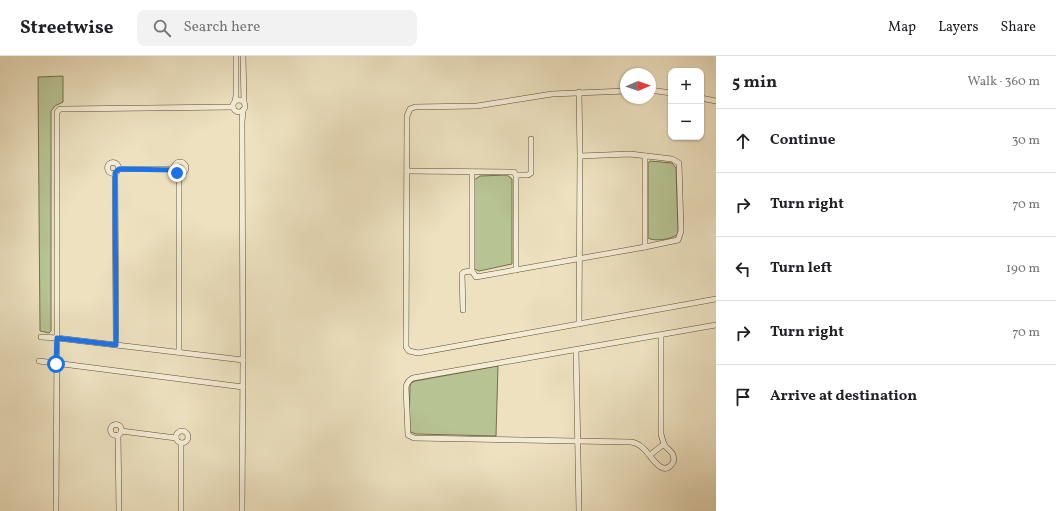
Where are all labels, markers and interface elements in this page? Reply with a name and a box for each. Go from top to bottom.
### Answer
search box [137,10,417,46]
text: Streetwise [20,15,113,41]
icon: search [151,17,173,39]
text: Search here [183,17,260,38]
text: Map [888,18,916,37]
text: Layers [938,18,978,37]
text: Share [1000,18,1036,37]
north arrow [620,68,656,104]
map controls [668,68,704,140]
button: + [668,68,704,104]
text: 5 min [732,71,777,94]
text: Walk · 360 m [968,73,1040,91]
button: − [668,104,704,140]
icon: ahead [732,130,754,152]
text: Continue [770,130,835,151]
text: 30 m [1012,132,1040,150]
route end [168,164,186,182]
icon: right [732,194,754,216]
text: Turn right [770,194,844,215]
text: 70 m [1012,196,1040,214]
icon: left [732,258,754,280]
text: Turn left [770,258,832,279]
text: 190 m [1006,260,1040,278]
icon: right [732,322,754,344]
text: Turn right [770,322,844,343]
text: 70 m [1012,324,1040,342]
route start [47,355,65,373]
icon: arrive [732,386,754,408]
text: Arrive at destination [770,386,917,407]

